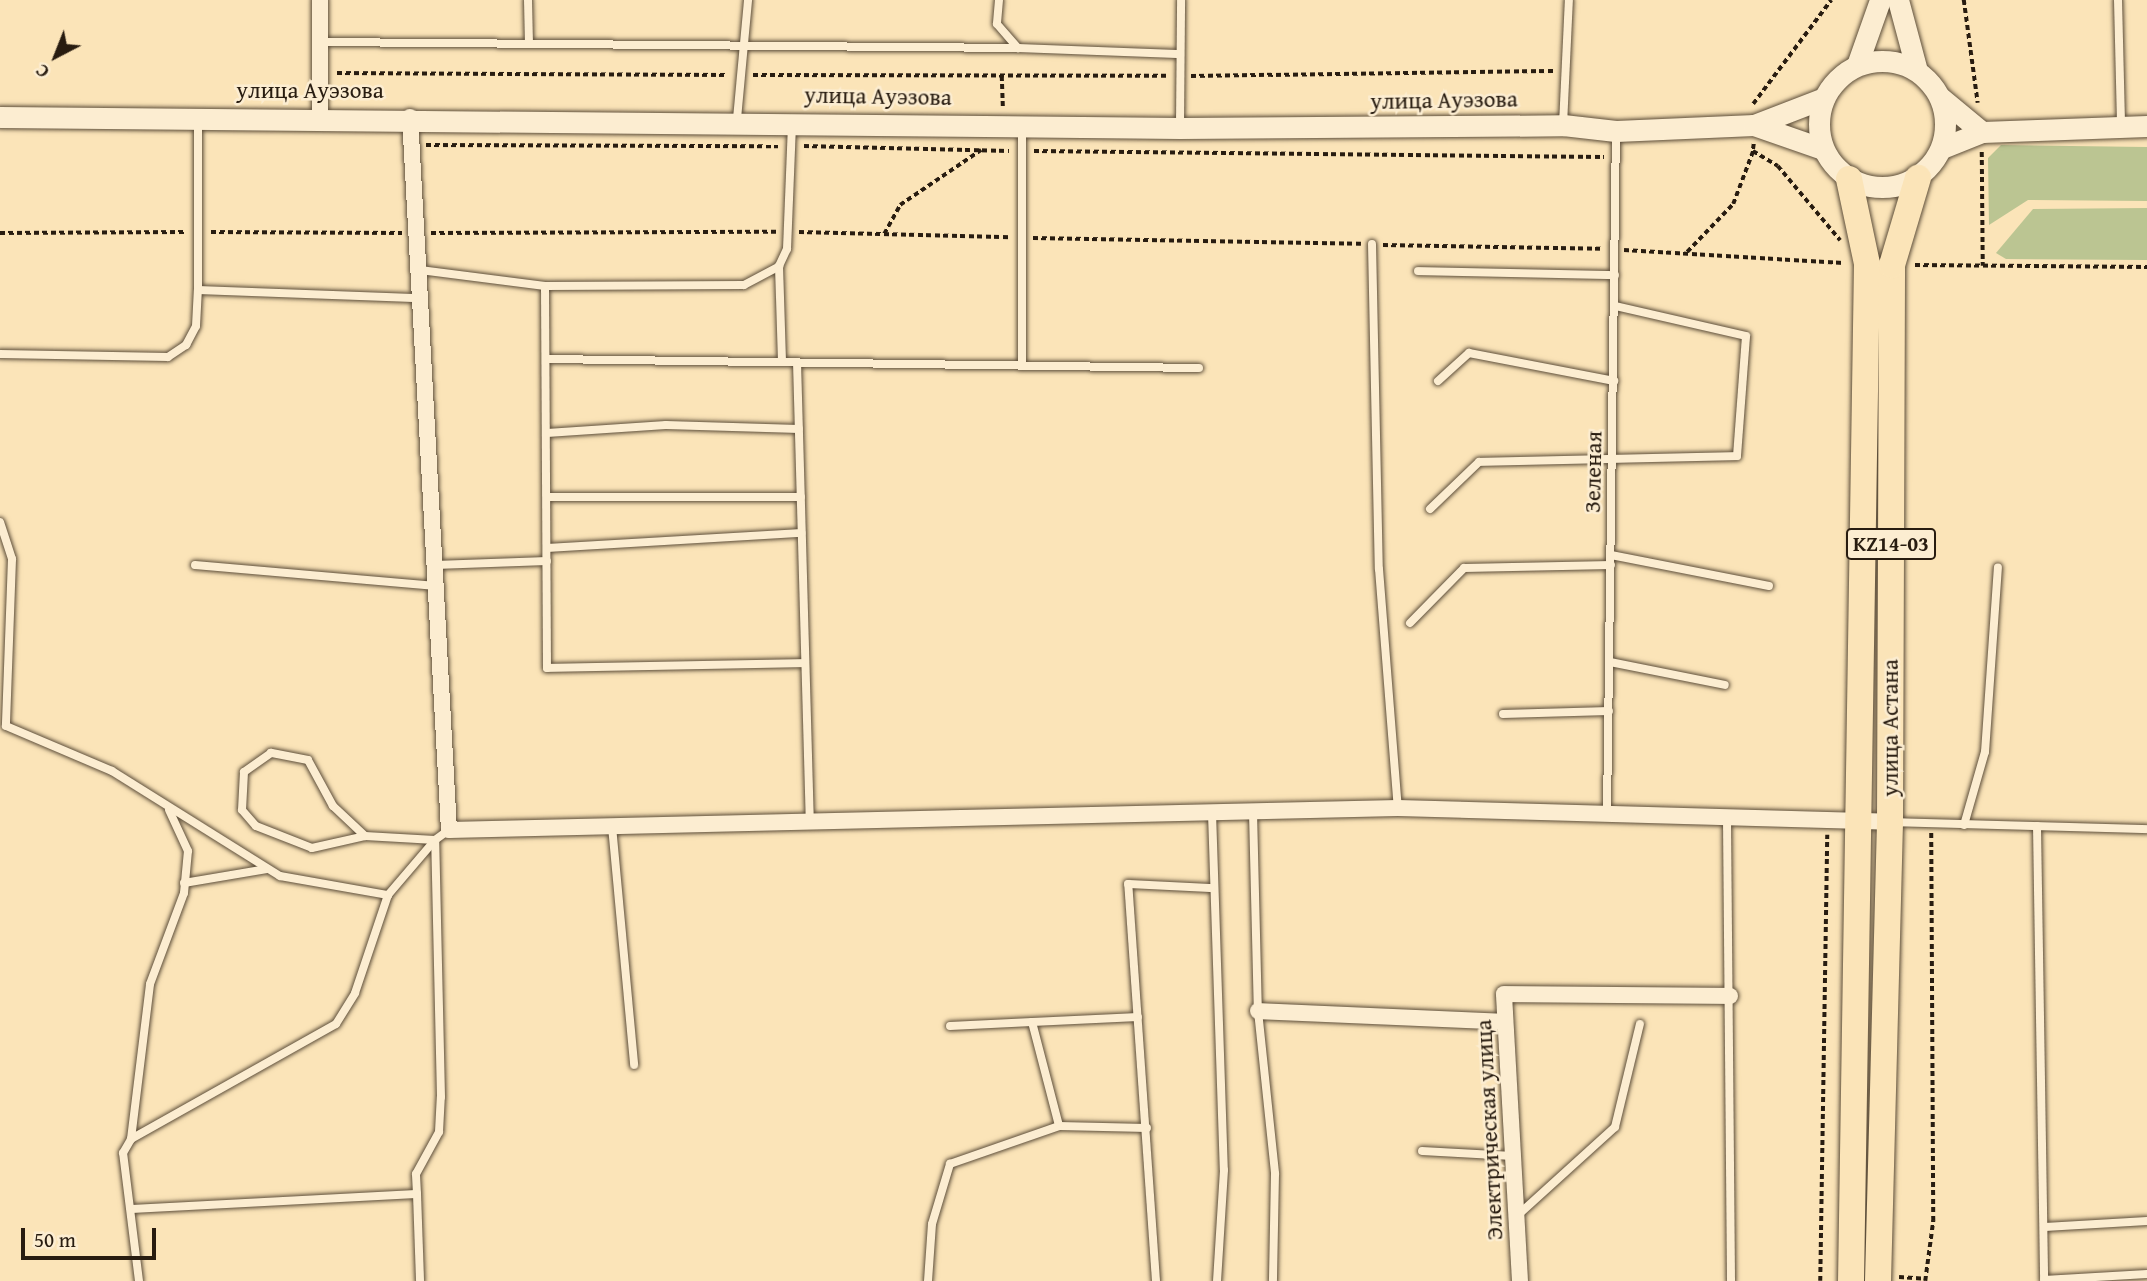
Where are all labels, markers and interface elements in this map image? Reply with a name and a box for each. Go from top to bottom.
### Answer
north arrow [21,21,91,91]
text: С [29,58,55,86]
street label: улица Ауэзова [236,76,384,104]
street label: улица Ауэзова [804,81,952,111]
street label: улица Ауэзова [1370,85,1518,115]
street label: Зеленая [1578,431,1608,513]
road number: KZ14-03 [1846,526,1937,562]
street label: улица Астана [1876,659,1904,797]
street label: Электрическая улица [1469,1019,1509,1241]
scale bar [24,1214,159,1258]
text: 50 m [34,1224,76,1255]

